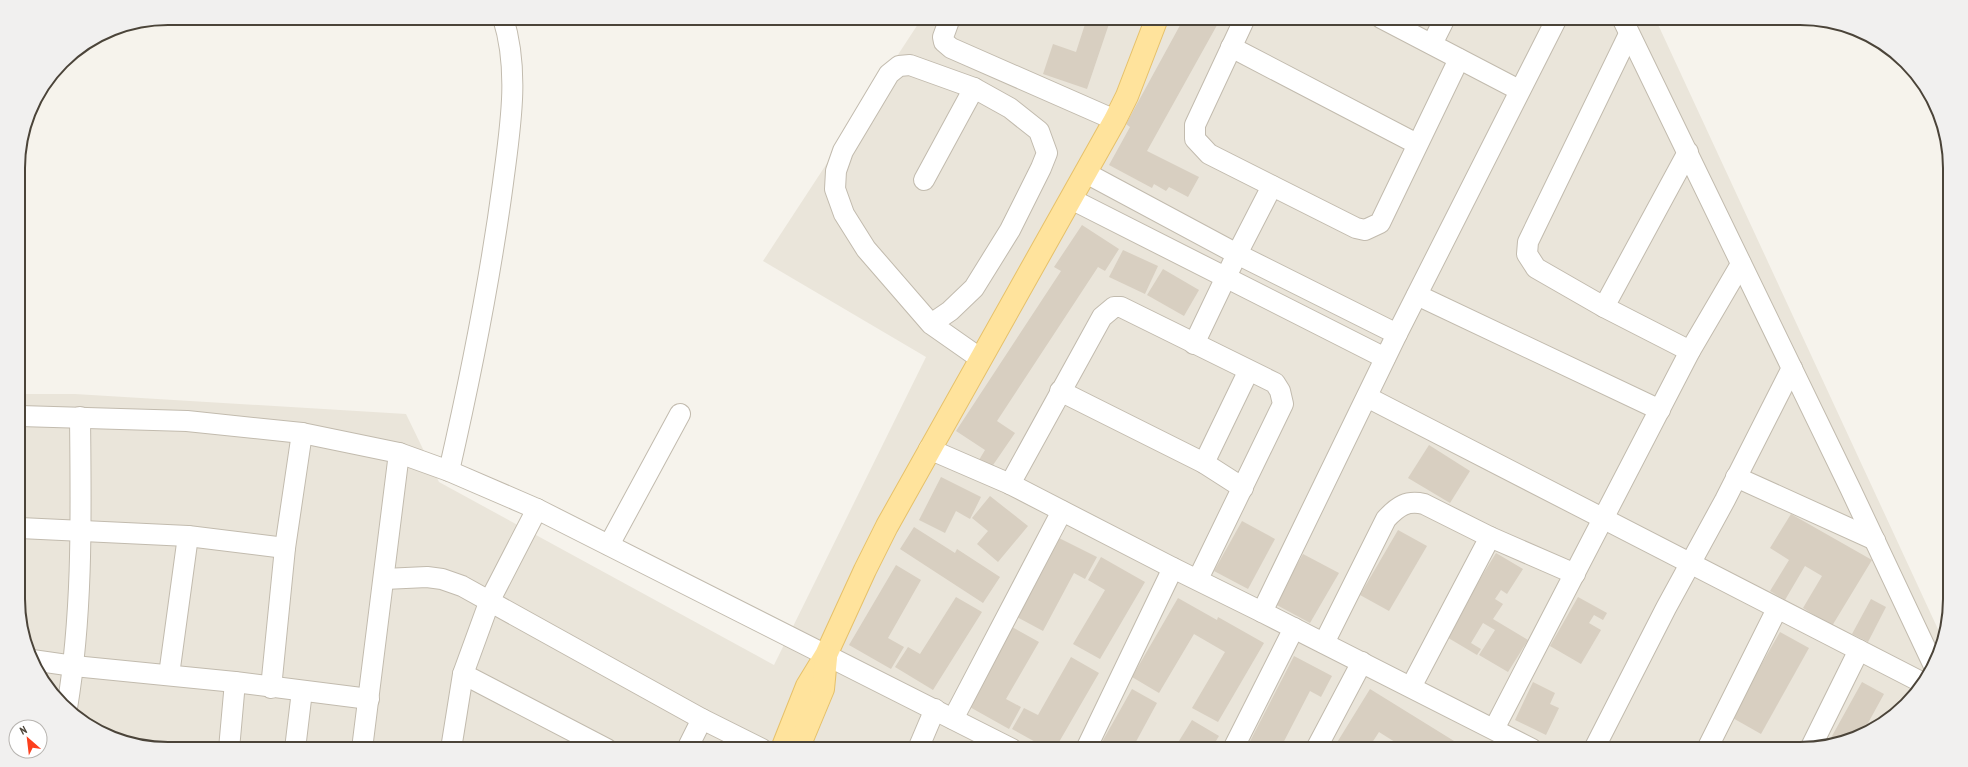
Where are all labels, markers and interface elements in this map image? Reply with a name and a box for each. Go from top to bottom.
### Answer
north arrow [8,719,48,759]
text: N [17,723,29,738]

